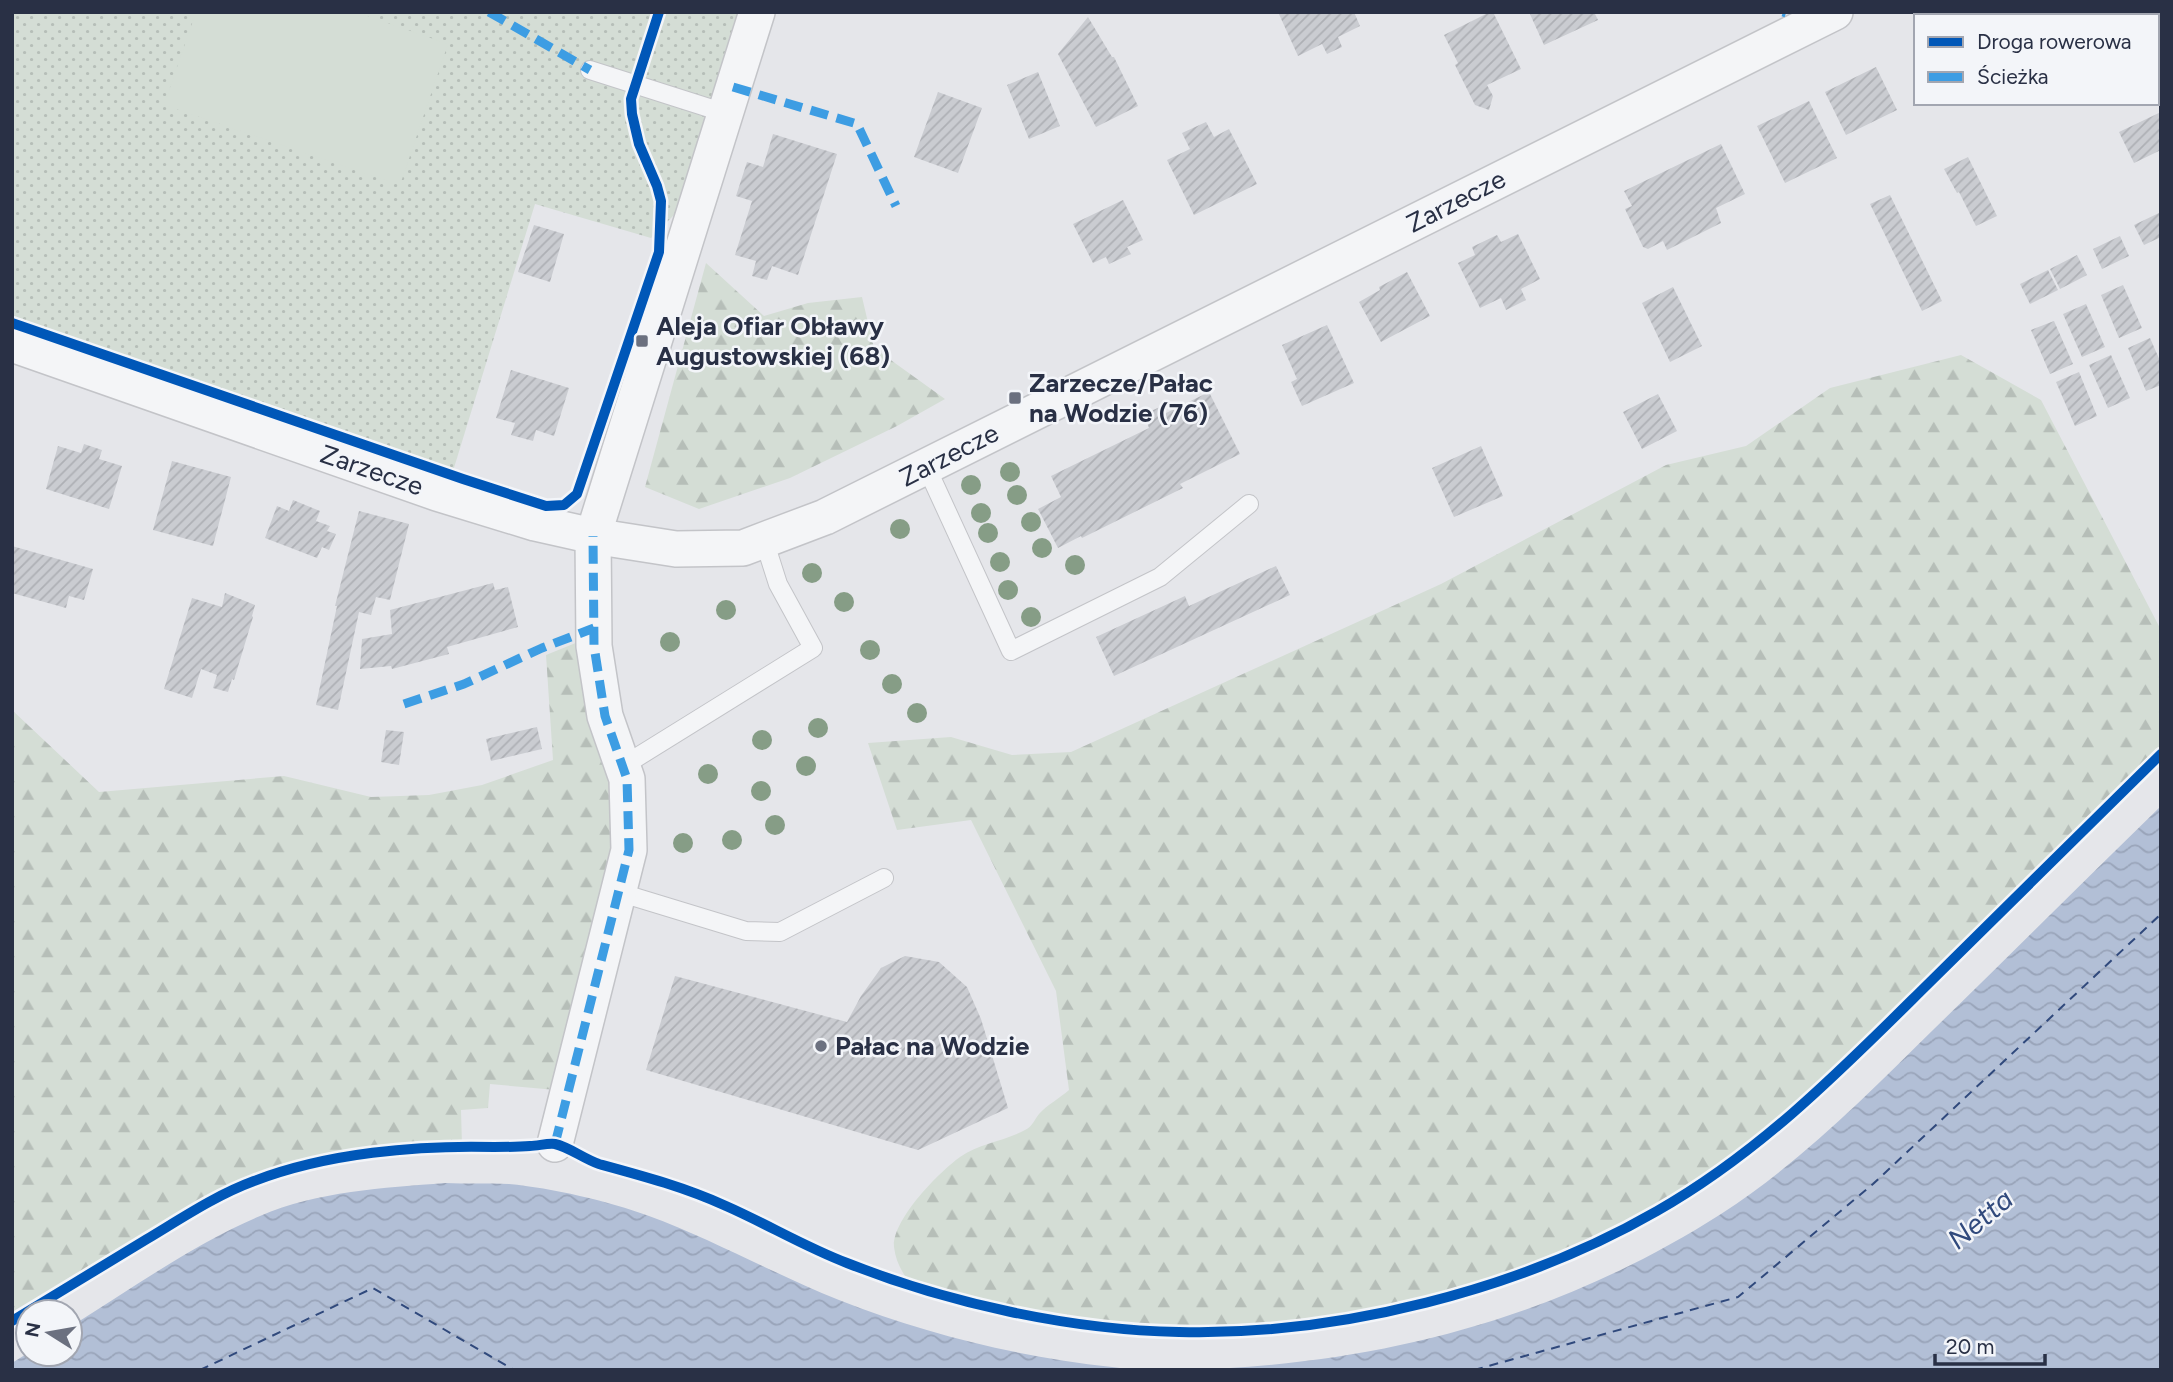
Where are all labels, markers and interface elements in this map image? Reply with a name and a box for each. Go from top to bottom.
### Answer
legend [1914,14,2159,105]
text: Droga rowerowa [1977,29,2132,54]
text: Ścieżka [1977,64,2049,89]
street label: Zarzecze [1401,163,1511,239]
place label: Aleja Ofiar Obławy Augustowskiej (68) [656,310,890,372]
marker: Aleja Ofiar Obławy Augustowskiej (68) [634,333,650,349]
place label: Zarzecze/Pałac na Wodzie (76) [1029,367,1213,429]
marker: Zarzecze/Pałac na Wodzie (76) [1007,390,1023,406]
street label: Zarzecze [894,417,1004,493]
street label: Zarzecze [316,437,428,503]
place label: Pałac na Wodzie [835,1030,1029,1062]
marker: Pałac na Wodzie [813,1038,829,1054]
water label: Netta [1940,1182,2020,1256]
north arrow [14,1298,84,1368]
text: N [20,1320,45,1339]
scale bar [1935,1322,2045,1366]
text: 20 m [1946,1334,1994,1359]

